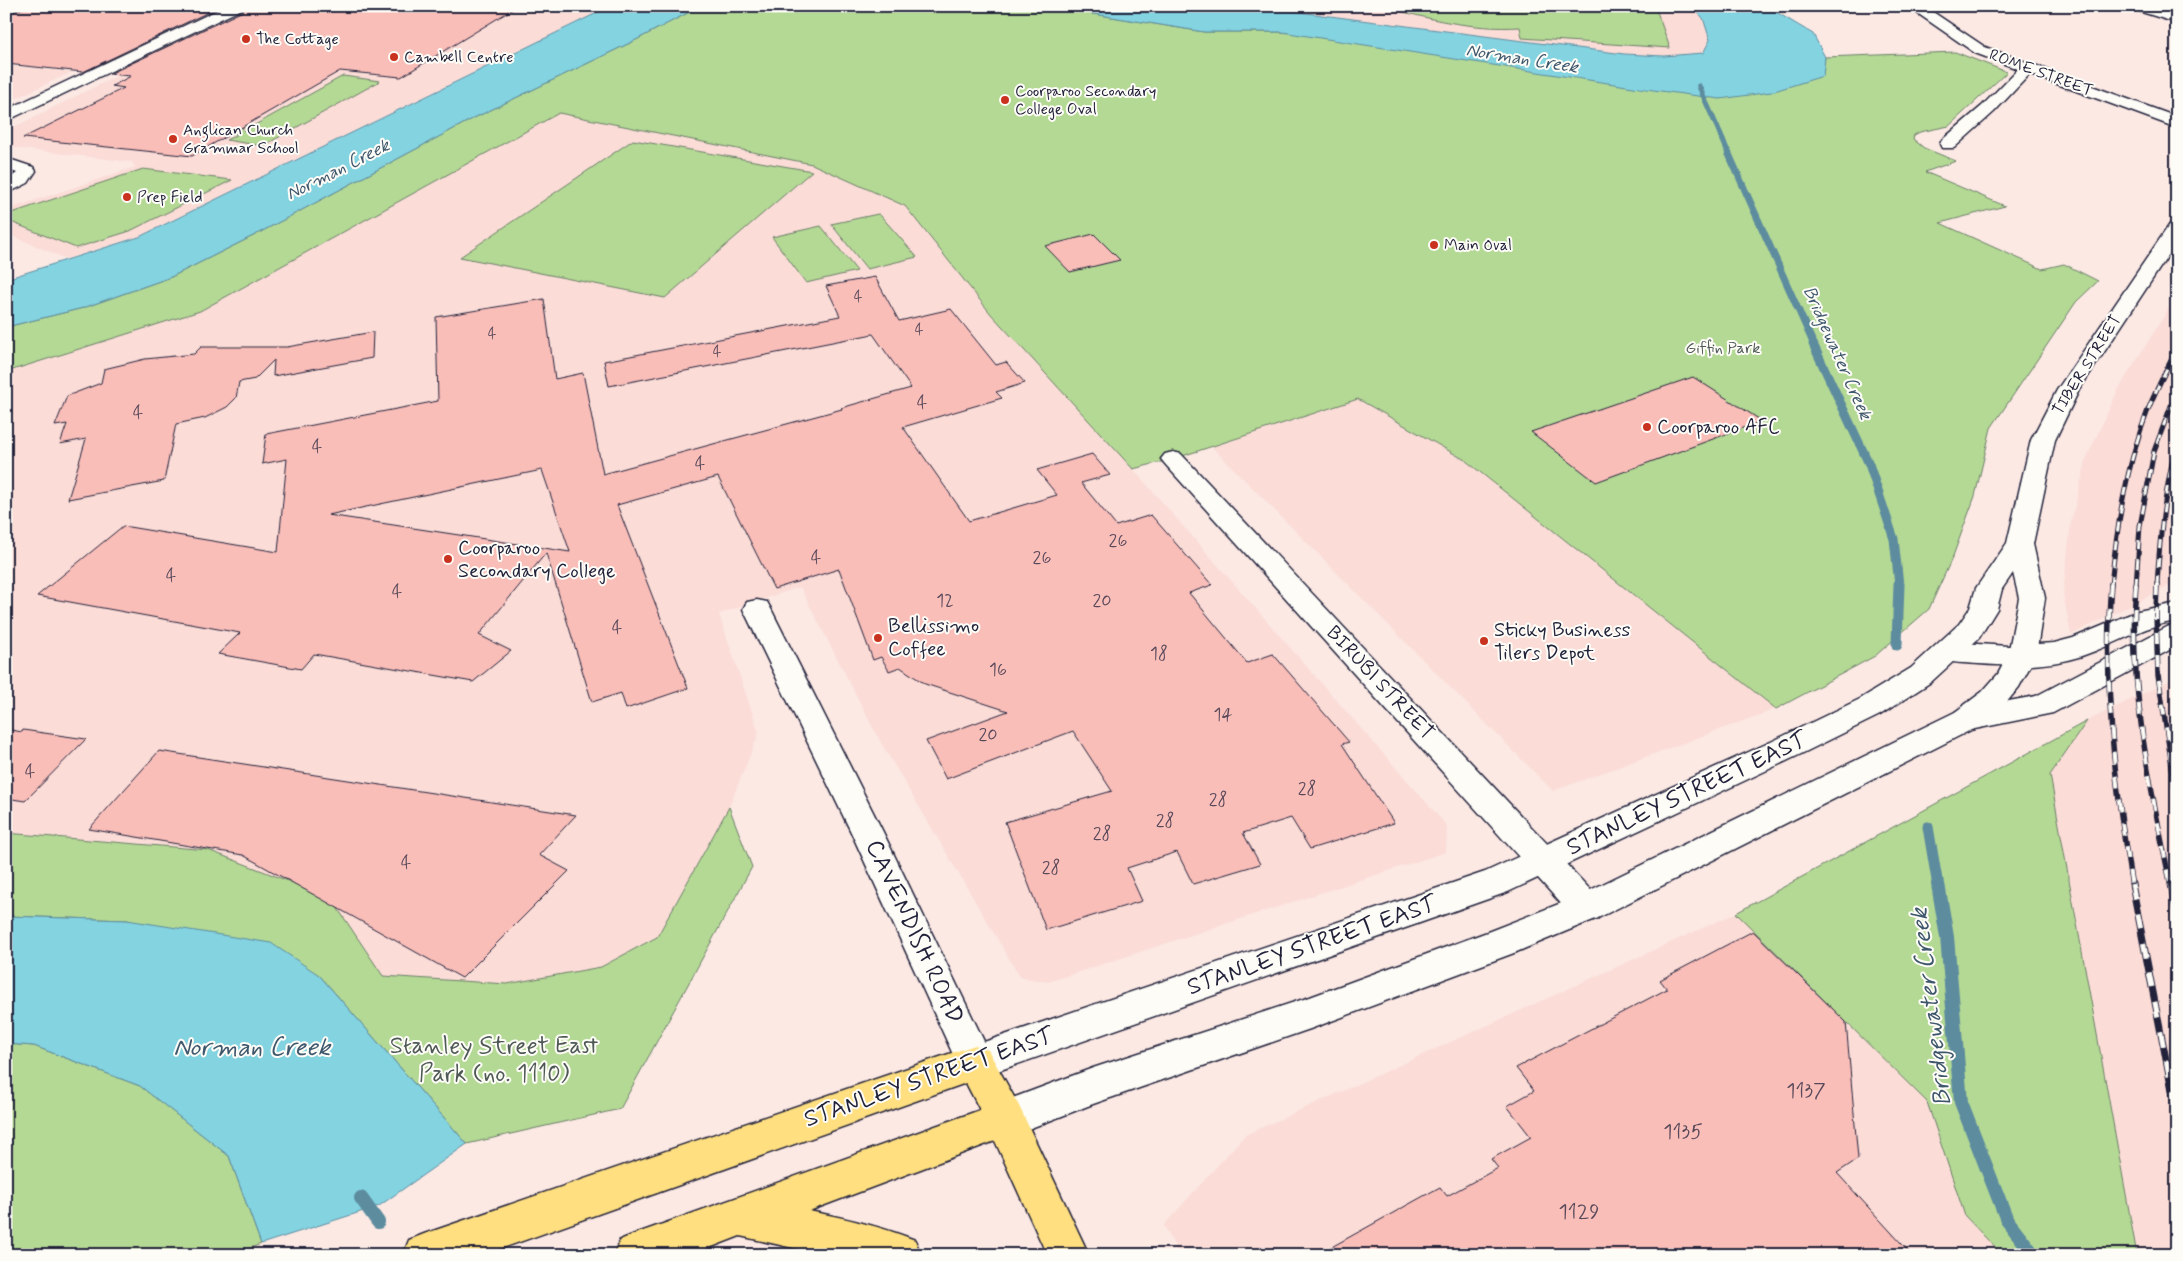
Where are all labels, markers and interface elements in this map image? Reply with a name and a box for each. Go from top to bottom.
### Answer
place label: The Cottage [256,29,339,50]
marker: The Cottage [240,33,252,45]
water label: Norman Creek [1464,38,1581,80]
street label: ROME STREET [1986,44,2096,102]
place label: Cambell Centre [404,47,513,68]
marker: Cambell Centre [388,51,400,63]
place label: Coorparoo Secondary College Oval [1015,81,1156,120]
marker: Coorparoo Secondary College Oval [999,94,1011,106]
place label: Anglican Church Grammar School [183,120,299,159]
marker: Anglican Church Grammar School [167,133,179,145]
water label: Norman Creek [282,133,395,206]
place label: Prep Field [137,187,203,208]
marker: Prep Field [121,191,133,203]
place label: Main Oval [1444,235,1512,256]
marker: Main Oval [1428,239,1440,251]
water label: Bridgewater Creek [1797,282,1878,424]
house number: 4 [854,287,863,307]
street label: TIBER STREET [2048,311,2126,419]
house number: 4 [915,320,924,340]
house number: 4 [488,324,497,344]
park label: Giffin Park [1686,338,1760,359]
house number: 4 [713,342,722,362]
house number: 4 [917,391,927,415]
house number: 4 [133,401,143,425]
place label: Coorparoo AFC [1657,414,1780,441]
marker: Coorparoo AFC [1641,421,1653,433]
house number: 4 [312,435,322,459]
house number: 4 [695,452,705,476]
house number: 26 [1109,529,1127,553]
place label: Coorparoo Secondary College [458,535,615,585]
house number: 4 [811,546,821,570]
house number: 26 [1033,546,1051,570]
marker: Coorparoo Secondary College [442,553,454,565]
house number: 4 [166,564,176,588]
house number: 4 [392,580,402,604]
house number: 12 [936,589,954,613]
house number: 20 [1092,589,1112,613]
place label: Bellissimo Coffee [888,613,979,663]
house number: 4 [612,616,622,640]
place label: Sticky Business Tilers Depot [1494,617,1631,667]
street label: BIRUBI STREET [1320,620,1440,746]
marker: Bellissimo Coffee [872,632,884,644]
marker: Sticky Business Tilers Depot [1478,635,1490,647]
house number: 18 [1150,642,1168,666]
house number: 16 [989,658,1007,682]
house number: 14 [1214,703,1233,727]
house number: 20 [978,723,998,747]
street label: STANLEY STREET EAST [1562,724,1813,863]
house number: 4 [25,760,35,784]
house number: 28 [1298,777,1316,801]
house number: 28 [1209,788,1227,812]
house number: 28 [1156,809,1174,833]
house number: 28 [1093,822,1111,846]
street label: CAVENDISH ROAD [858,835,970,1029]
house number: 4 [401,851,411,875]
house number: 28 [1042,856,1060,880]
street label: STANLEY STREET EAST [1183,888,1442,1003]
water label: Bridgewater Creek [1903,905,1961,1108]
street label: STANLEY STREET EAST [800,1020,1059,1135]
park label: Stanley Street East Park (no. 1110) [390,1031,599,1090]
water label: Norman Creek [174,1032,332,1065]
house number: 1137 [1786,1077,1826,1105]
house number: 1135 [1663,1118,1703,1146]
house number: 1129 [1558,1198,1600,1226]

